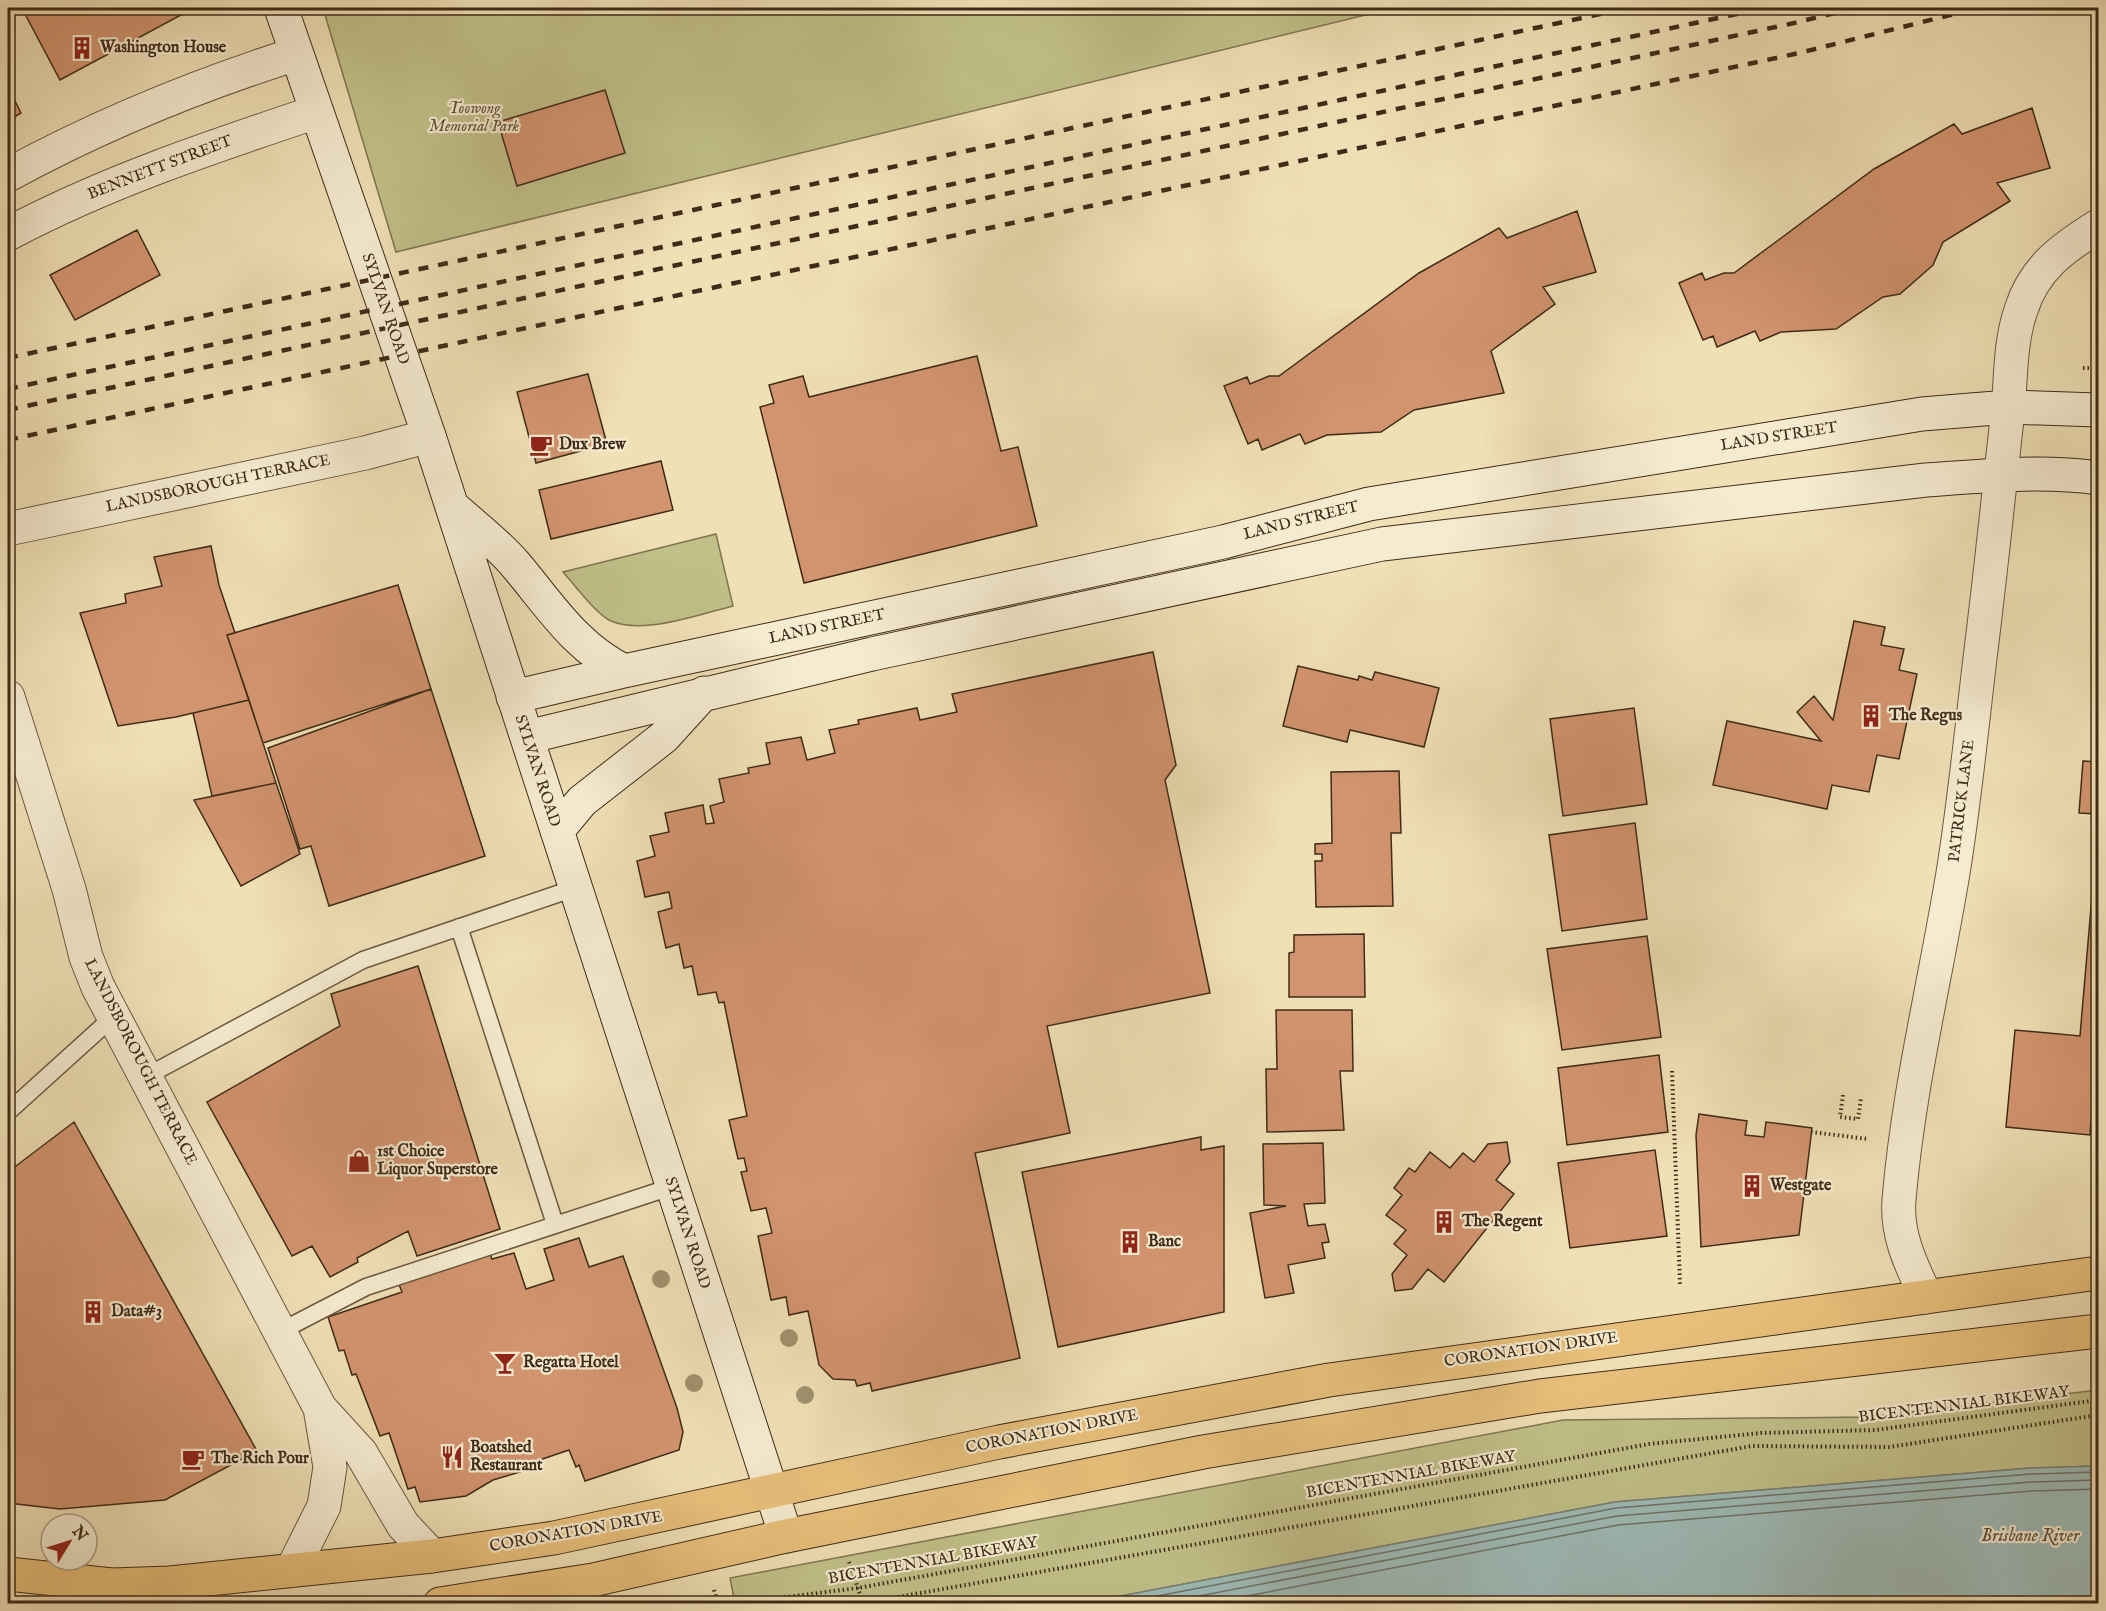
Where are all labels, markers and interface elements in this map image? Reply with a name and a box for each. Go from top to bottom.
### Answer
building icon: Washington House [69,35,95,61]
place label: Washington House [99,38,227,58]
park label: Toowong Memorial Park [429,99,520,137]
street label: BENNETT STREET [85,131,235,205]
street label: SYLVAN ROAD [357,251,413,368]
street label: LAND STREET [1719,418,1839,456]
cafe icon: Dux Brew [528,432,554,458]
place label: Dux Brew [559,435,627,455]
street label: LANDSBOROUGH TERRACE [104,450,332,518]
street label: LAND STREET [1241,497,1361,545]
street label: LAND STREET [767,605,887,649]
building icon: The Regus [1858,703,1884,729]
place label: The Regus [1888,706,1962,726]
street label: SYLVAN ROAD [509,712,565,830]
street label: PATRICK LANE [1945,739,1979,863]
street label: LANDSBOROUGH TERRACE [79,955,201,1169]
place label: 1st Choice Liquor Superstore [377,1142,499,1180]
shop icon: 1st Choice Liquor Superstore [346,1148,372,1174]
building icon: Westgate [1739,1173,1765,1199]
street label: SYLVAN ROAD [659,1174,715,1292]
place label: Westgate [1769,1176,1832,1196]
building icon: The Regent [1431,1209,1457,1235]
place label: The Regent [1461,1212,1543,1232]
building icon: Banc [1117,1229,1143,1255]
place label: Banc [1148,1232,1181,1252]
building icon: Data#3 [80,1299,106,1325]
place label: Data#3 [111,1302,162,1322]
street label: CORONATION DRIVE [1443,1328,1619,1372]
bar icon: Regatta Hotel [492,1350,518,1376]
place label: Regatta Hotel [523,1353,619,1373]
street label: BICENTENNIAL BIKEWAY [1857,1382,2072,1428]
street label: CORONATION DRIVE [964,1405,1140,1459]
place label: Boatshed Restaurant [470,1438,543,1476]
restaurant icon: Boatshed Restaurant [439,1444,465,1470]
cafe icon: The Rich Pour [180,1446,206,1472]
street label: BICENTENNIAL BIKEWAY [1305,1447,1518,1503]
place label: The Rich Pour [210,1449,309,1469]
street label: CORONATION DRIVE [488,1507,664,1557]
north arrow [39,1512,99,1572]
text: N [66,1522,91,1546]
water label: Brisbane River [1981,1525,2080,1548]
street label: BICENTENNIAL BIKEWAY [827,1533,1040,1589]

